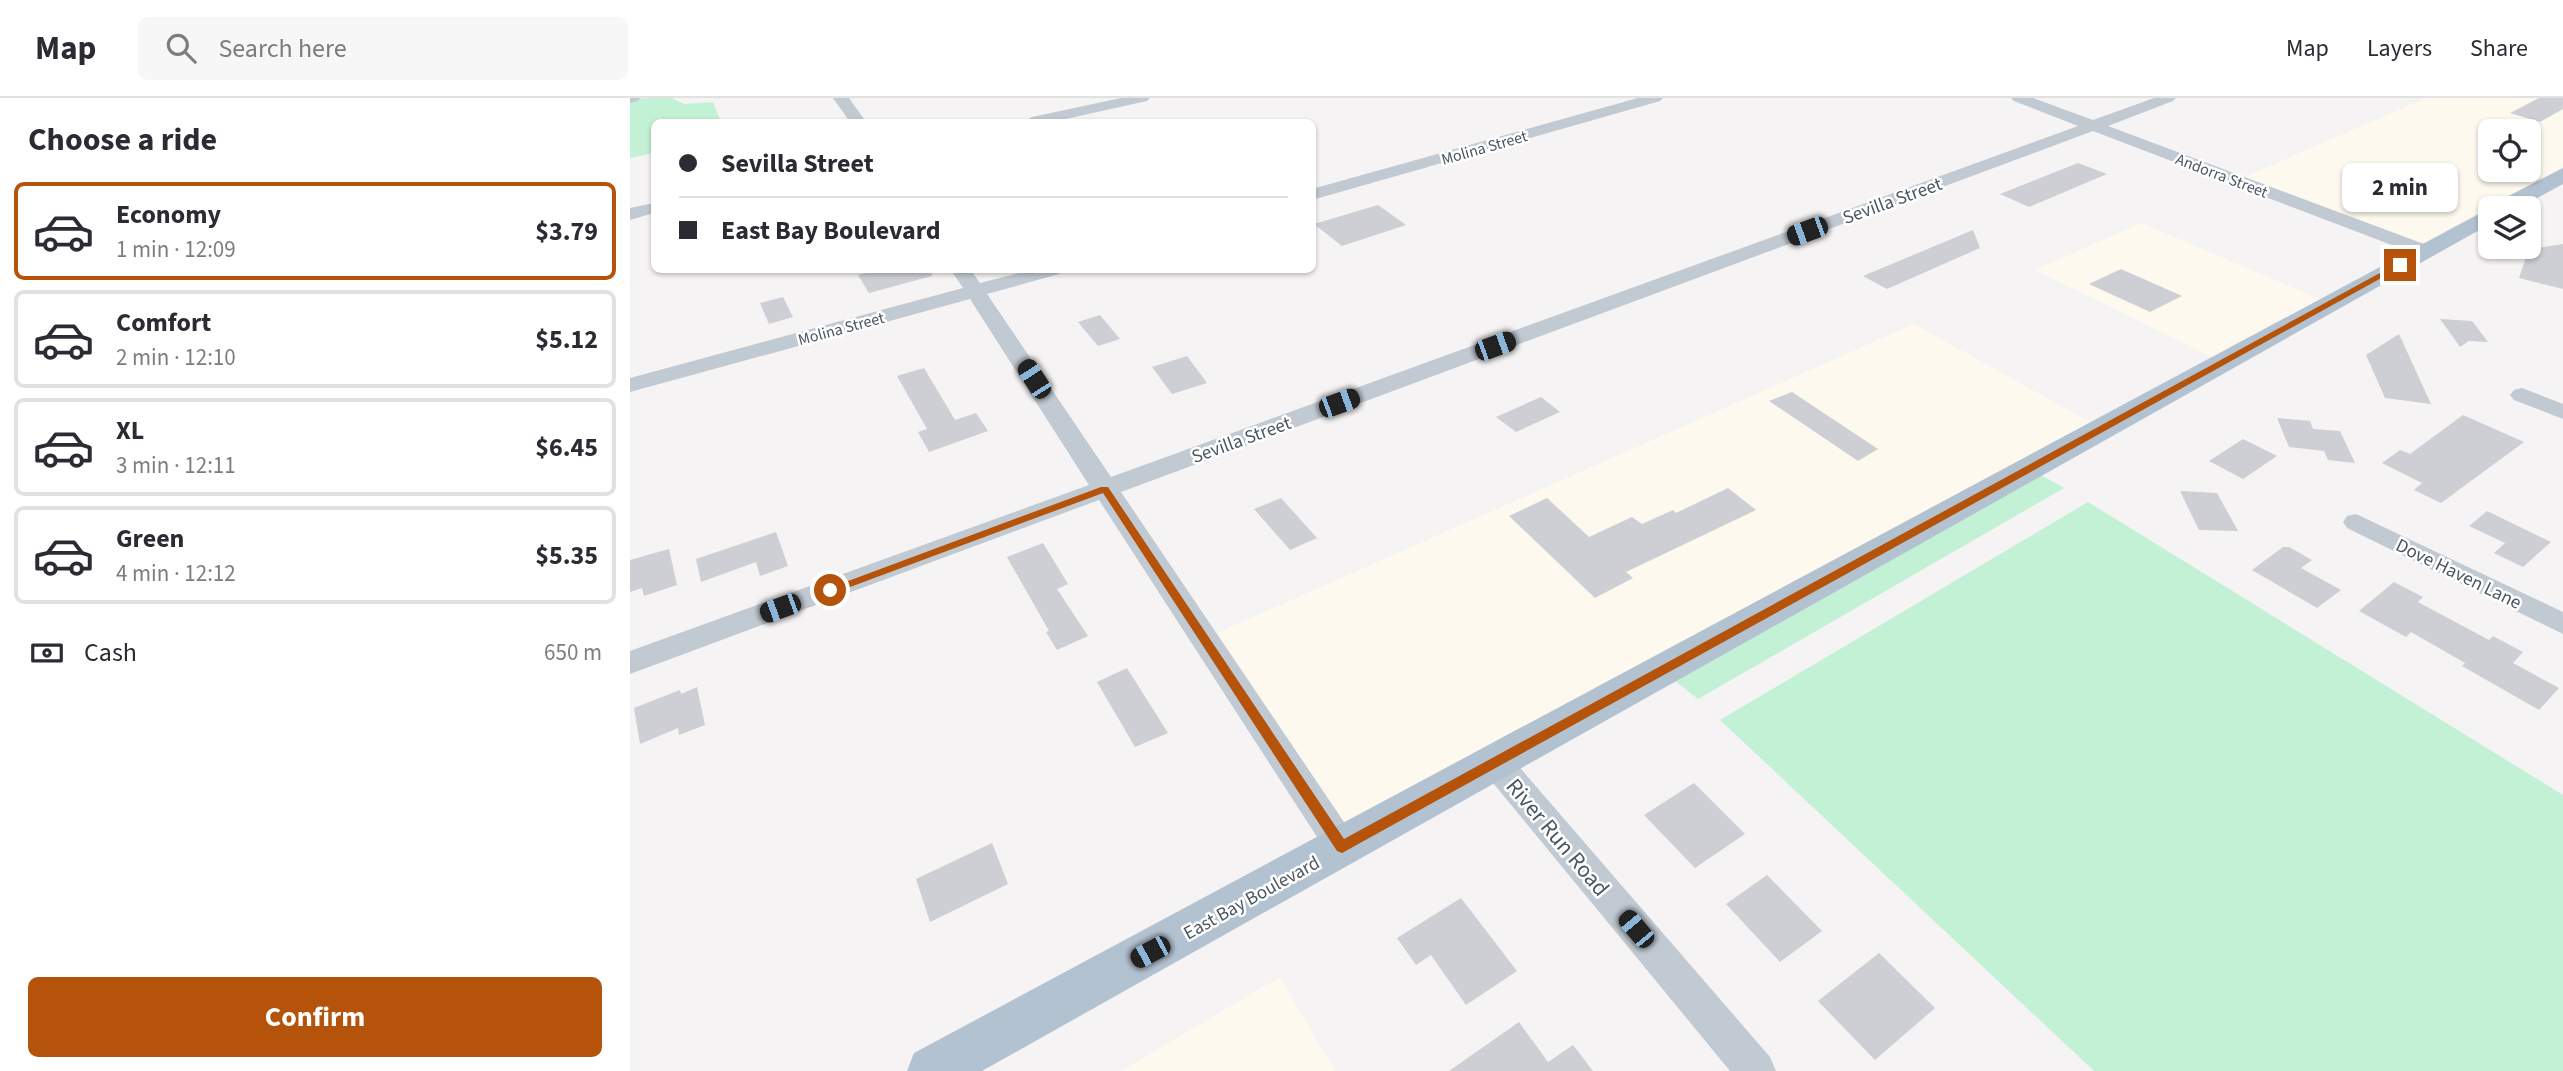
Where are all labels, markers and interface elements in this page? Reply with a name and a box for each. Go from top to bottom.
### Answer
search box [138,17,628,80]
text: Map [35,25,96,72]
icon: search [162,29,200,67]
text: Search here [218,30,347,67]
text: Map [2286,31,2329,66]
text: Layers [2367,31,2432,66]
text: Share [2470,31,2528,66]
text: Choose a ride [28,117,217,163]
map controls [2478,119,2541,259]
button: locate [2478,119,2541,182]
street label: Molina Street [1439,125,1530,171]
text: Sevilla Street [721,145,874,182]
street label: Andorra Street [2172,148,2271,204]
callout: 2 min [2342,164,2458,212]
street label: Sevilla Street [1839,171,1946,232]
text: 2 min [2372,171,2428,204]
text: Economy [116,196,221,233]
button: layers [2478,196,2541,259]
icon: car [32,200,95,263]
text: East Bay Boulevard [721,212,941,249]
text: $3.79 [535,213,598,250]
car [1784,214,1831,248]
text: 1 min · 12:09 [116,233,236,266]
route end [2384,249,2416,281]
text: Comfort [116,304,211,341]
street label: Molina Street [796,307,887,351]
icon: car [32,308,95,371]
text: $5.12 [535,321,598,358]
car [1472,329,1519,363]
text: 2 min · 12:10 [116,341,236,374]
car [1014,356,1055,402]
car [1316,386,1363,420]
street label: Sevilla Street [1188,410,1295,471]
text: XL [116,412,144,449]
icon: car [32,416,95,479]
text: $6.45 [535,429,598,466]
text: 3 min · 12:11 [116,449,236,482]
text: Green [116,520,184,557]
icon: car [32,524,95,587]
street label: Dove Haven Lane [2391,532,2526,617]
text: $5.35 [535,537,598,574]
text: 4 min · 12:12 [116,557,236,590]
route start [814,574,846,606]
car [757,591,804,625]
icon: cash [28,634,66,672]
text: Cash [84,634,137,671]
text: 650 m [544,636,602,669]
street label: River Run Road [1498,771,1617,904]
street label: East Bay Boulevard [1179,850,1325,947]
car [1615,906,1658,952]
car [1127,933,1174,971]
button: Confirm [28,977,602,1057]

